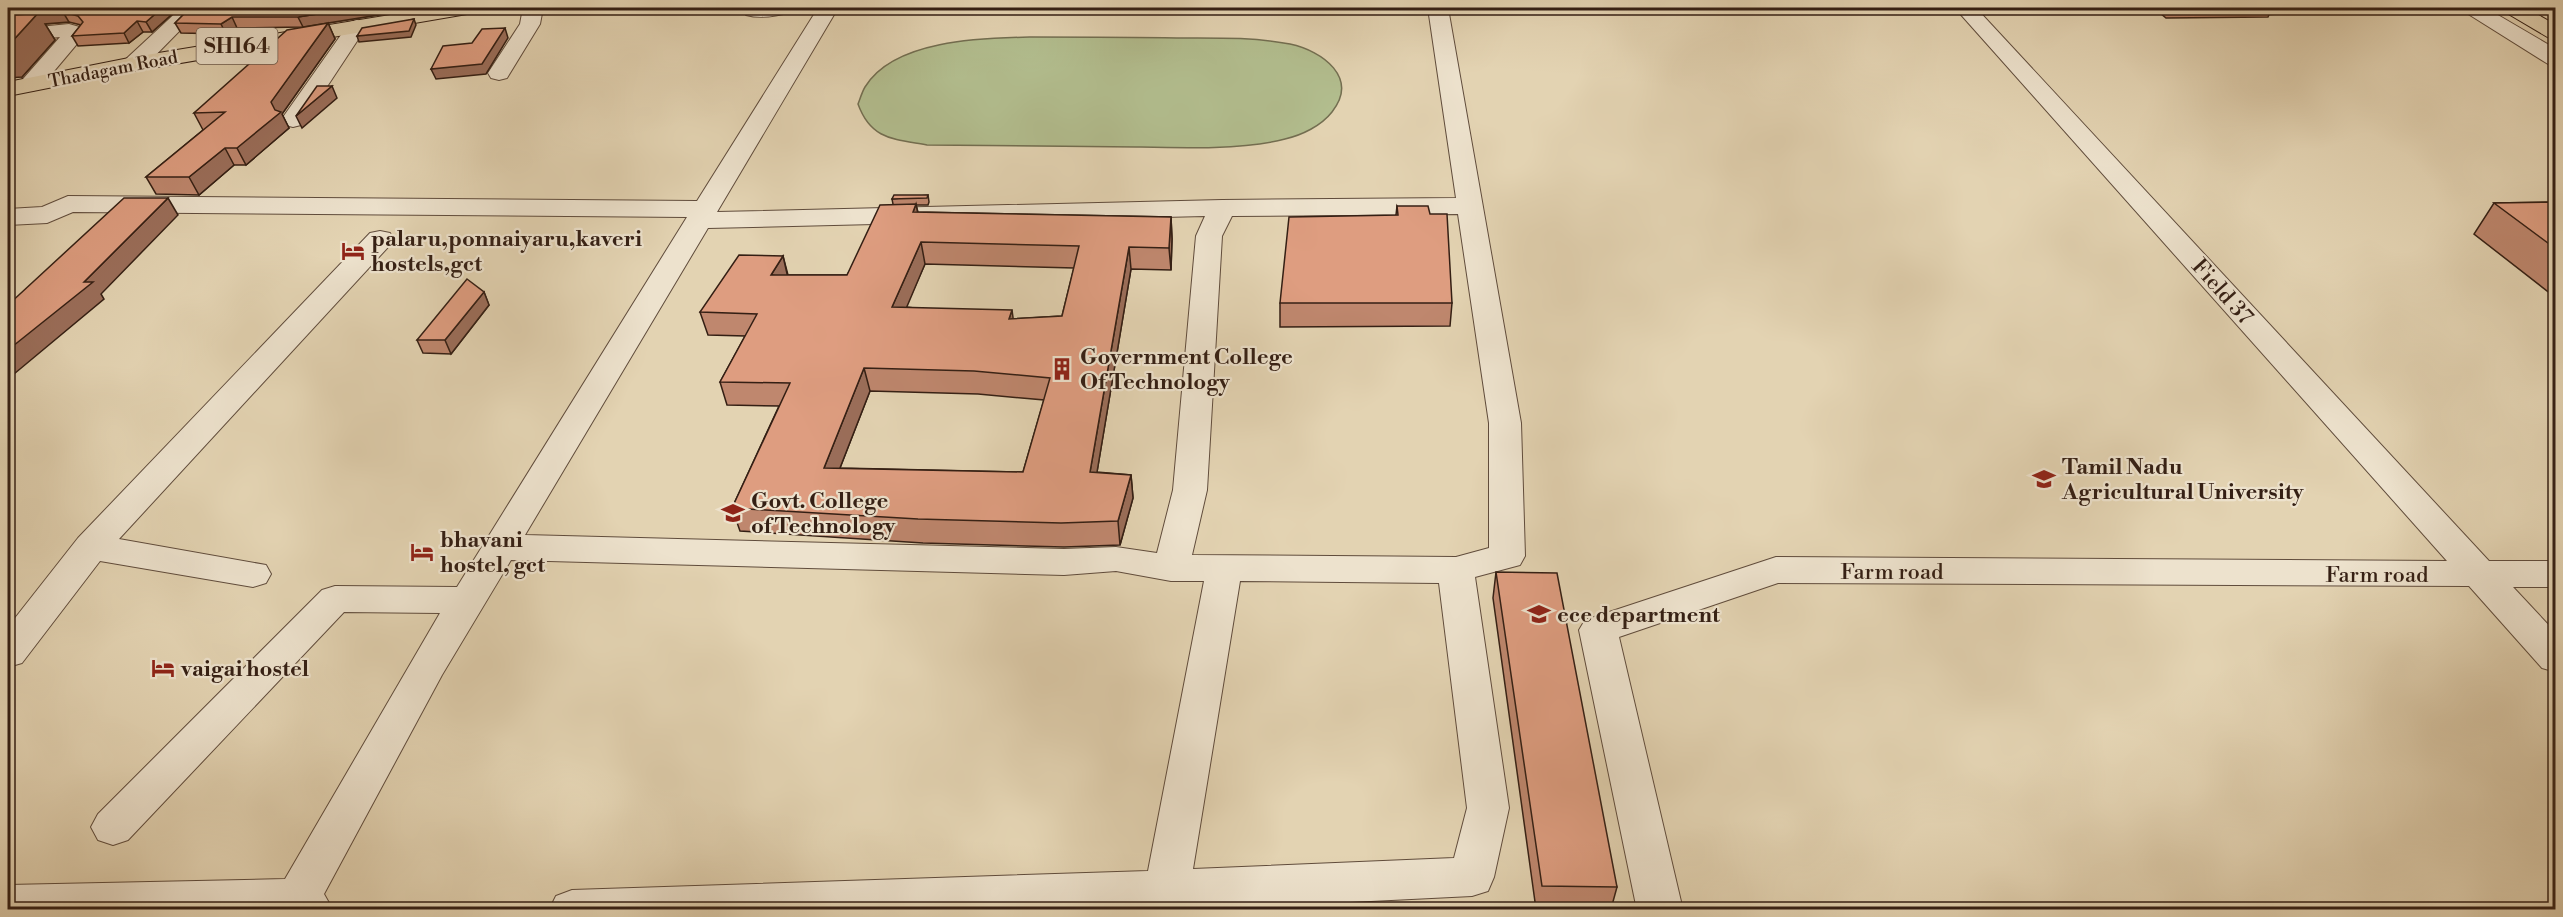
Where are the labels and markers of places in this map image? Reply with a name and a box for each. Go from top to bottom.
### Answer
place label: palaru,ponnaiyaru,kaveri hostels,gct [371,226,642,278]
hotel icon: palaru,ponnaiyaru,kaveri hostels,gct [340,238,366,264]
place label: Government College Of Technology [1080,344,1293,396]
building icon: Government College Of Technology [1049,356,1075,382]
place label: Tamil Nadu Agricultural University [2061,454,2305,506]
school or university icon: Tamil Nadu Agricultural University [2031,466,2057,492]
place label: Govt. College of Technology [751,488,896,540]
school or university icon: Govt. College of Technology [720,500,746,526]
place label: bhavani hostel, gct [440,527,545,579]
hotel icon: bhavani hostel, gct [409,539,435,565]
school or university icon: ece department [1526,601,1552,627]
place label: ece department [1557,602,1720,629]
hotel icon: vaigai hostel [150,655,176,681]
place label: vaigai hostel [180,656,309,683]

